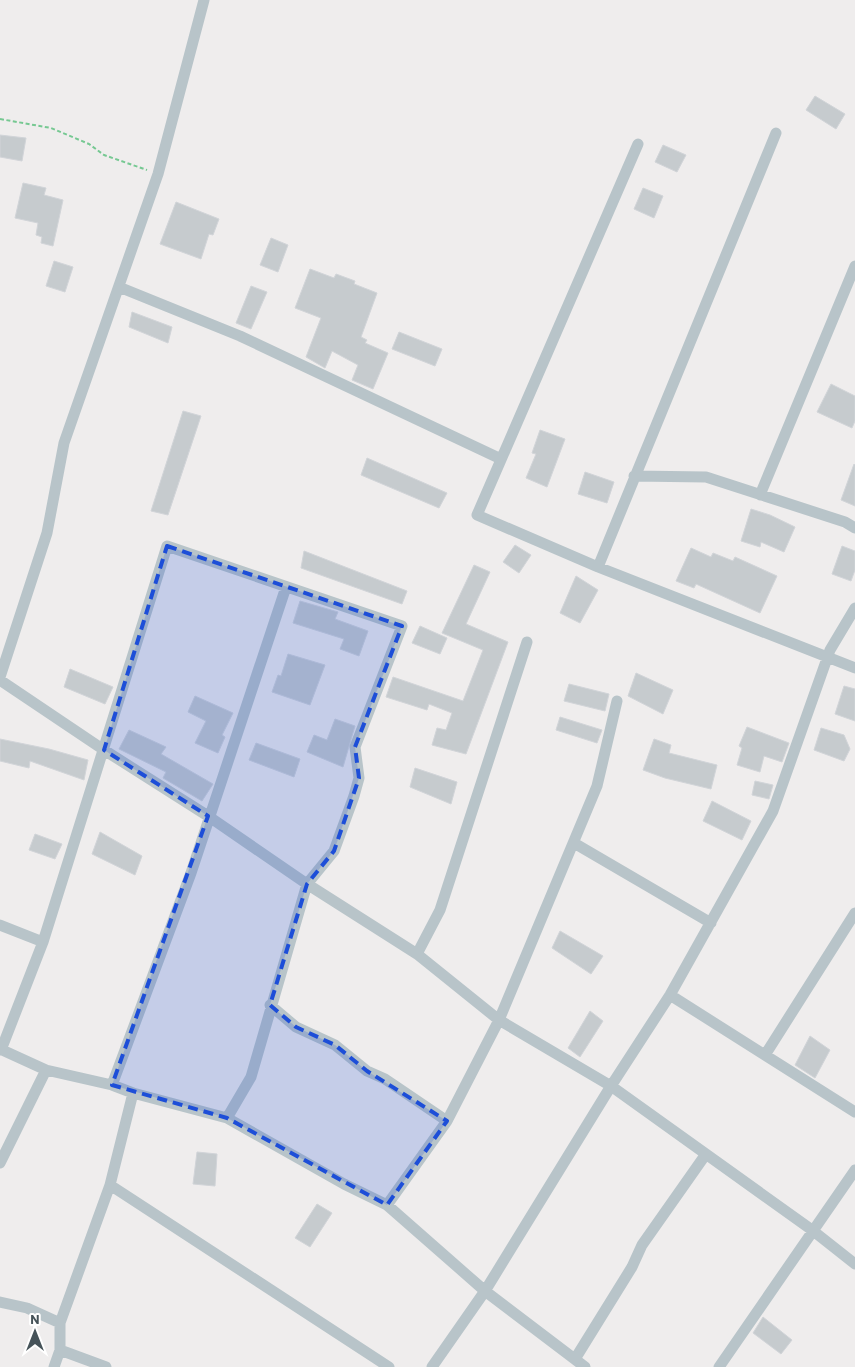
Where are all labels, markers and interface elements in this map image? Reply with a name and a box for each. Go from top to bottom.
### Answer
north arrow [10,1307,60,1357]
text: N [30,1310,40,1327]

